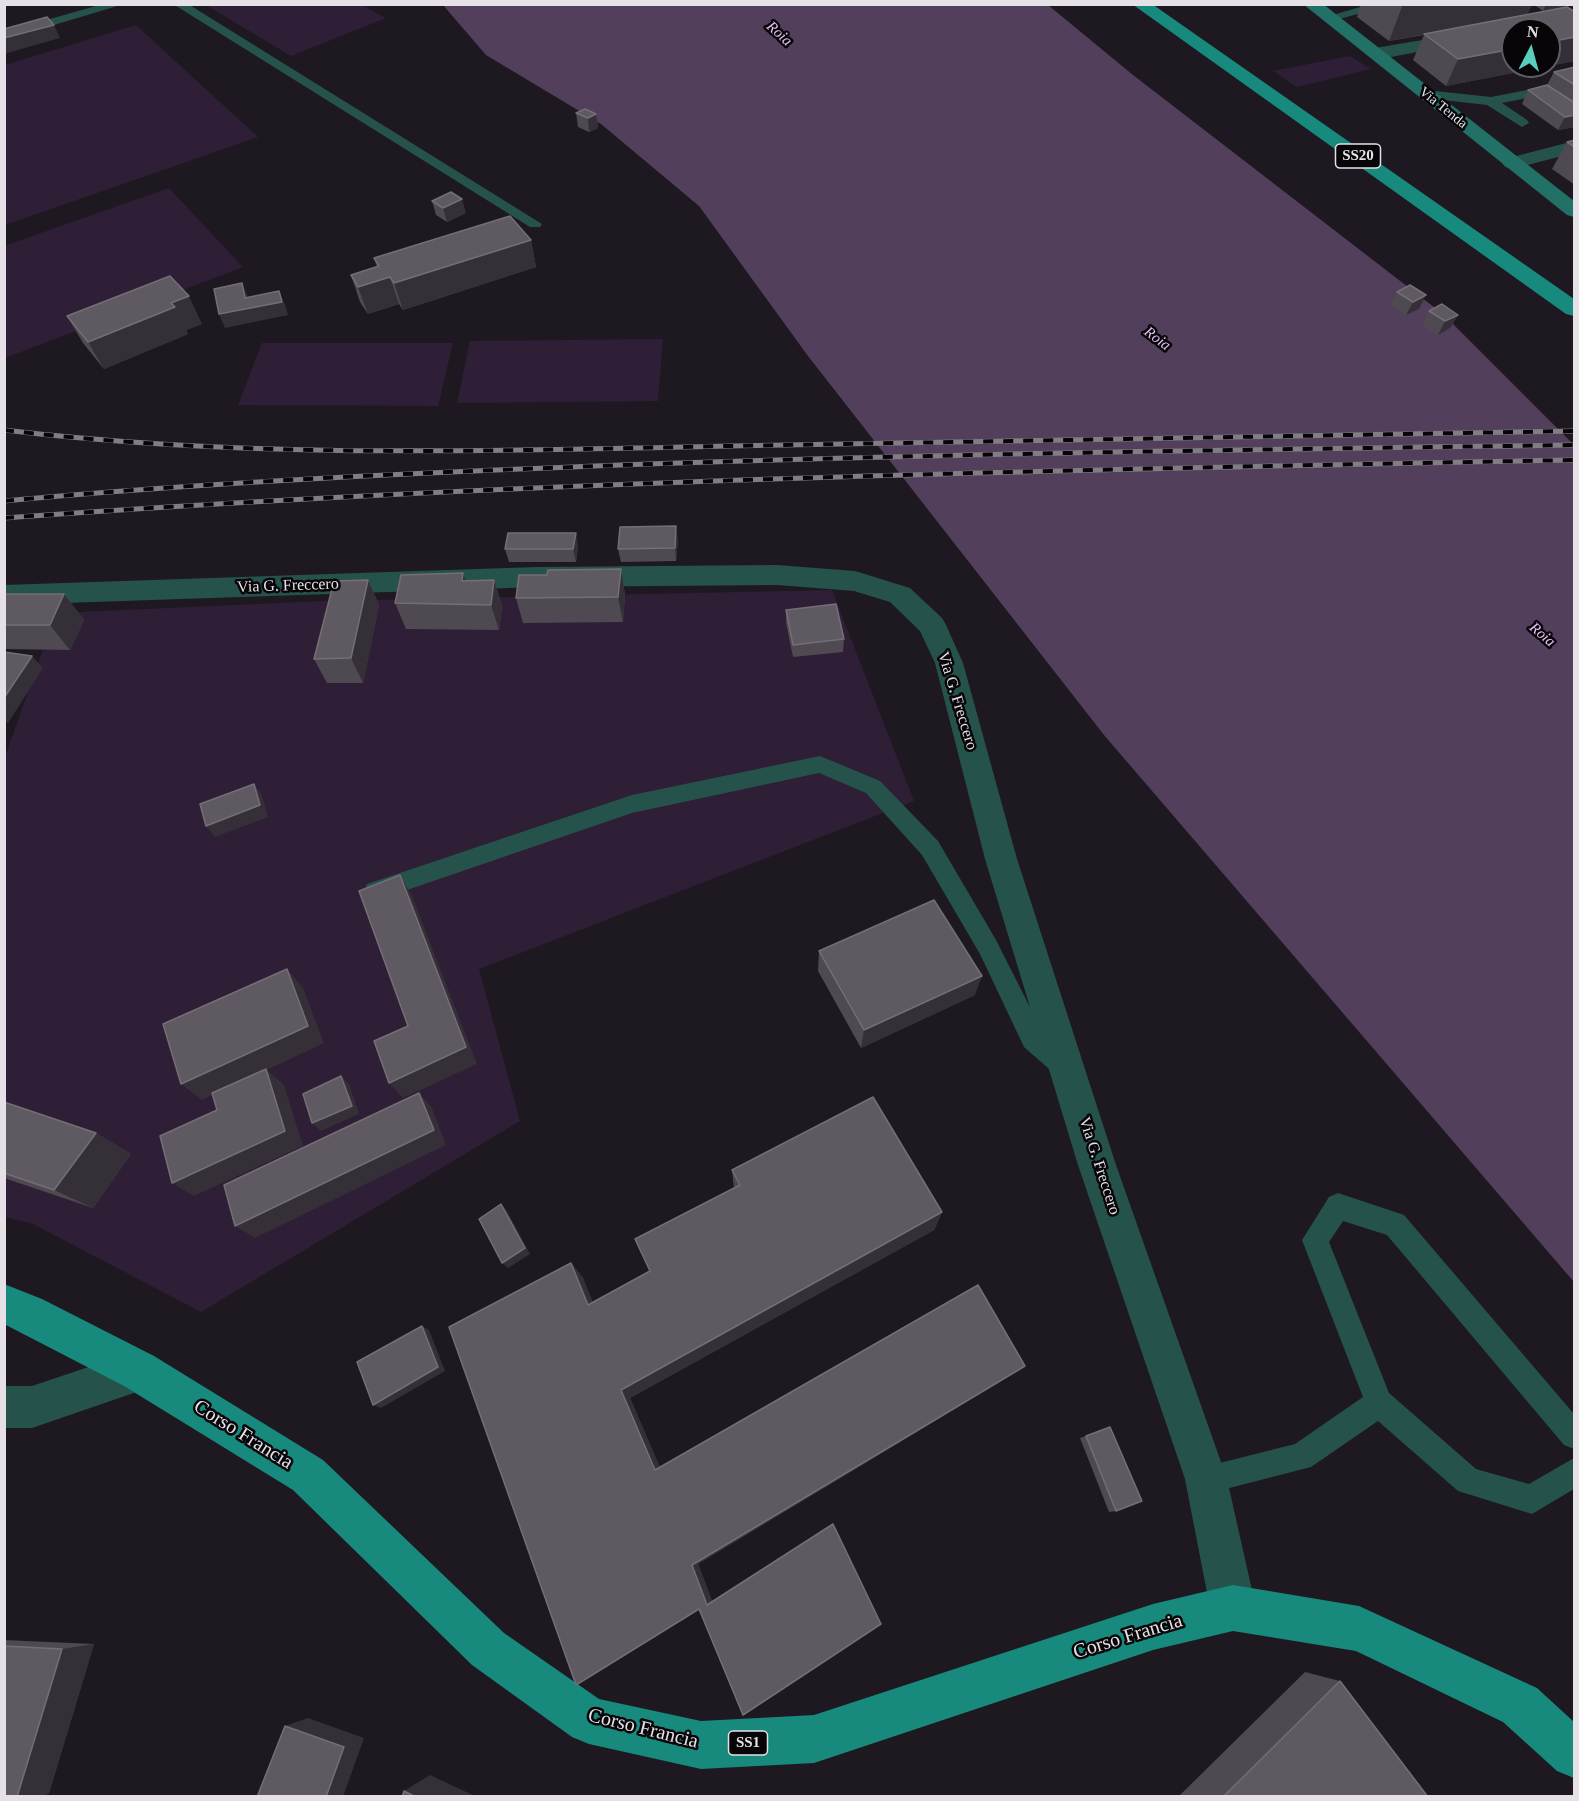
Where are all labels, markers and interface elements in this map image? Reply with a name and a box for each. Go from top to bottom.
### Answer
water label: Roia [762,18,796,50]
north arrow [1501,18,1561,78]
text: N [1526,23,1539,41]
street label: Via Tenda [1416,84,1470,132]
road number: SS20 [1336,144,1380,168]
water label: Roia [1140,323,1174,355]
street label: Via G. Freccero [237,575,339,597]
water label: Roia [1525,619,1559,651]
street label: Via G. Freccero [933,650,981,752]
street label: Via G. Freccero [1074,1115,1124,1217]
street label: Corso Francia [189,1395,297,1475]
street label: Corso Francia [1071,1609,1185,1665]
street label: Corso Francia [585,1704,701,1754]
road number: SS1 [728,1731,768,1755]

